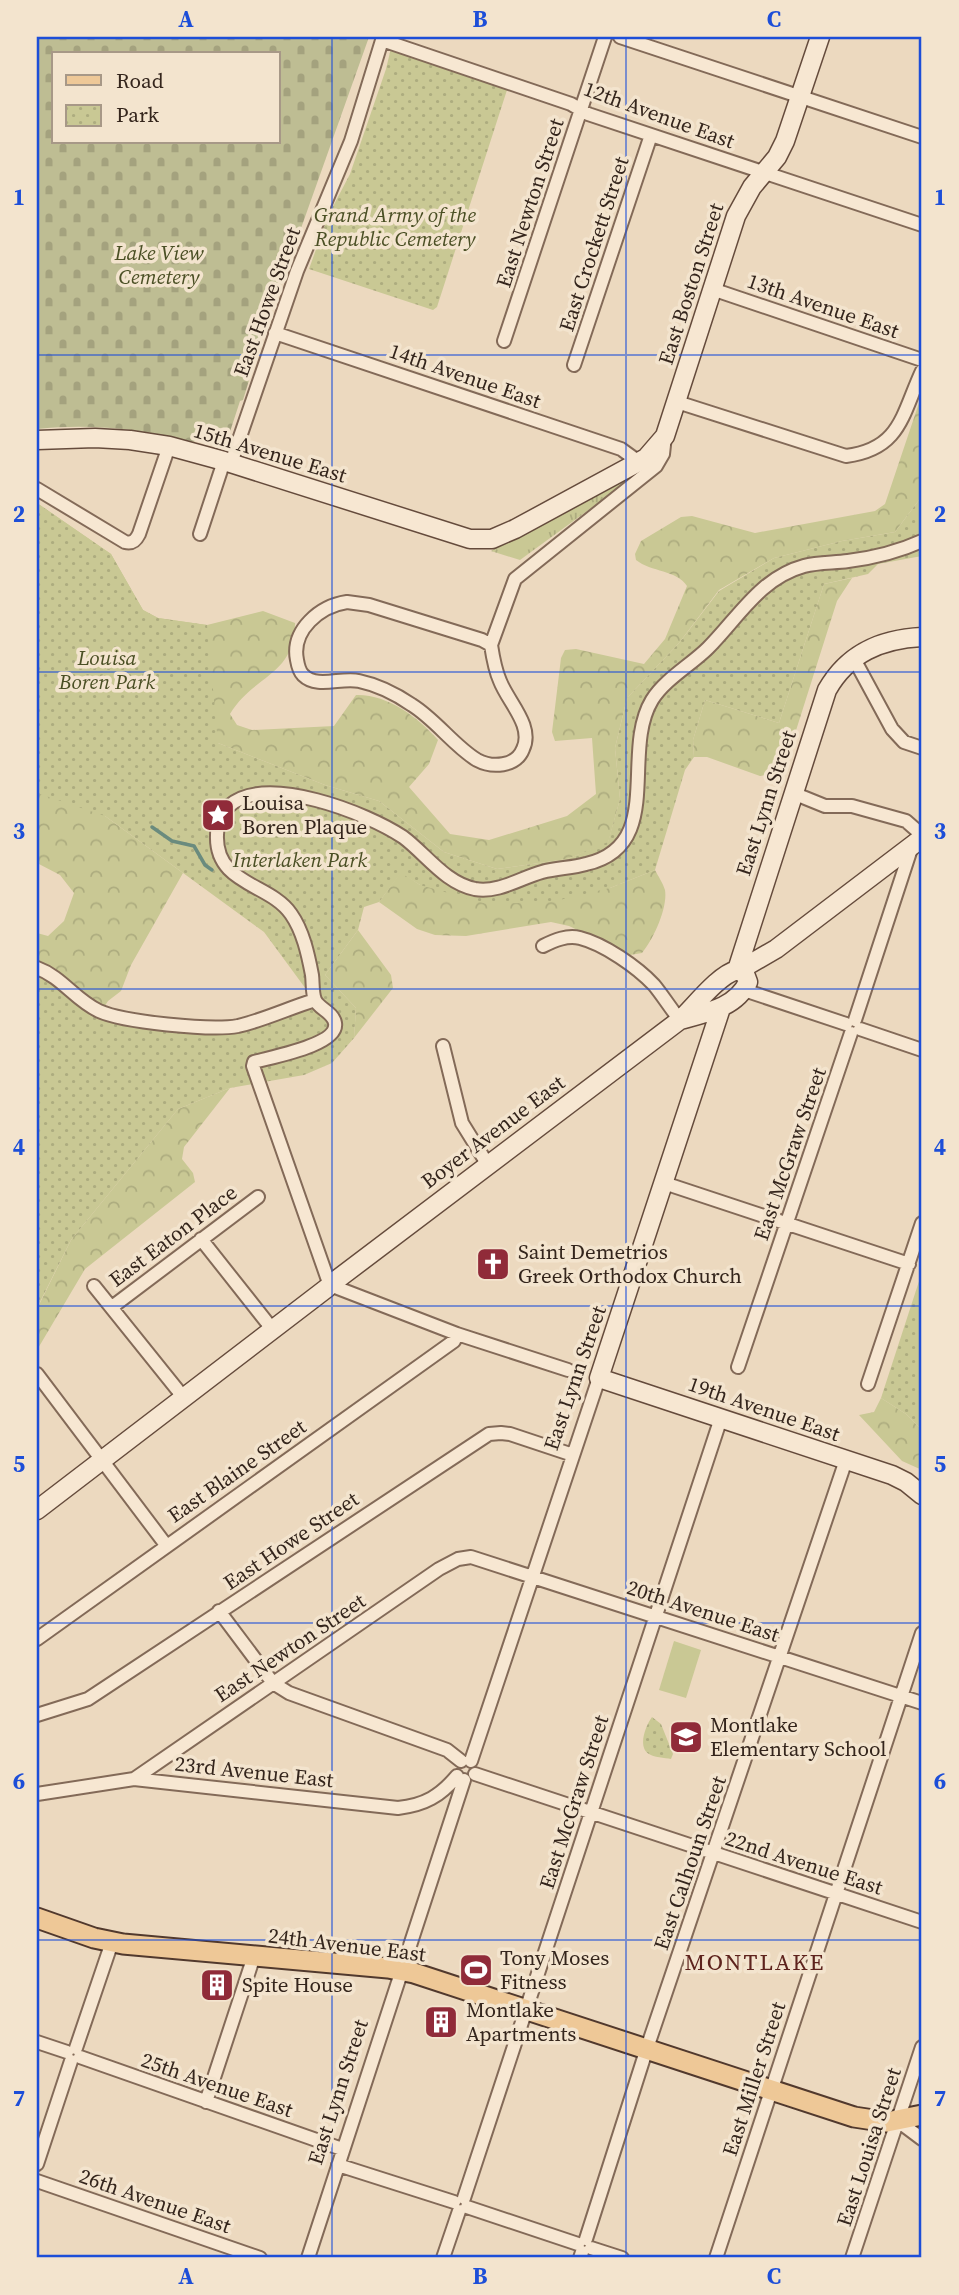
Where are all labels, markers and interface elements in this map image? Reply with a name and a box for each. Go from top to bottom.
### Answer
text: A [178,3,194,35]
text: B [473,3,488,35]
text: C [767,3,781,35]
legend [52,52,280,144]
text: Road [116,66,164,95]
street label: 12th Avenue East [580,74,739,155]
text: Park [116,100,160,129]
street label: East Newton Street [488,114,571,291]
street label: East Crockett Street [552,152,636,335]
text: 1 [13,181,25,213]
text: 1 [934,181,946,213]
street label: East Boston Street [651,199,730,368]
park label: Grand Army of the Republic Cemetery [313,200,477,253]
street label: East Howe Street [226,223,307,381]
park label: Lake View Cemetery [113,238,204,291]
street label: 13th Avenue East [744,266,903,345]
street label: 14th Avenue East [386,336,545,415]
street label: 15th Avenue East [190,415,350,490]
text: 2 [13,498,25,530]
text: 2 [934,498,946,530]
park label: Louisa Boren Park [58,643,155,696]
street label: East Lynn Street [728,726,803,879]
place label: Louisa Boren Plaque [242,788,367,841]
place icon: Louisa Boren Plaque [199,796,237,834]
text: 3 [13,815,25,847]
text: 3 [934,815,946,847]
park label: Interlaken Park [232,845,367,874]
street label: East McGraw Street [746,1063,833,1244]
street label: Boyer Avenue East [415,1068,570,1195]
text: 4 [13,1131,25,1163]
text: 4 [934,1131,946,1163]
street label: East Eaton Place [103,1178,243,1293]
place label: Saint Demetrios Greek Orthodox Church [518,1237,742,1290]
church icon: Saint Demetrios Greek Orthodox Church [474,1245,512,1283]
street label: East Lynn Street [536,1301,613,1454]
street label: 19th Avenue East [685,1369,844,1448]
street label: East Blaine Street [162,1412,312,1529]
text: 5 [13,1448,25,1480]
text: 5 [934,1448,946,1480]
street label: East Howe Street [217,1484,364,1597]
street label: 20th Avenue East [623,1572,783,1649]
street label: East Newton Street [208,1586,371,1709]
place label: Montlake Elementary School [710,1710,887,1763]
street label: East McGraw Street [532,1711,615,1893]
school or university icon: Montlake Elementary School [667,1718,705,1756]
street label: 23rd Avenue East [173,1749,335,1794]
text: 6 [13,1765,25,1797]
text: 6 [934,1765,946,1797]
street label: East Calhoun Street [646,1772,733,1954]
street label: 22nd Avenue East [722,1823,887,1902]
street label: 24th Avenue East [267,1920,428,1969]
place label: Tony Moses Fitness [500,1943,609,1996]
district label: MONTLAKE [685,1946,825,1978]
sports icon: Tony Moses Fitness [457,1951,495,1989]
building icon: Spite House [198,1966,236,2004]
place label: Spite House [242,1970,353,1999]
place label: Montlake Apartments [466,1995,576,2048]
street label: East Miller Street [715,1998,792,2160]
building icon: Montlake Apartments [422,2003,460,2041]
street label: East Lynn Street [300,2015,375,2168]
street label: 25th Avenue East [138,2045,297,2124]
street label: East Louisa Street [829,2064,908,2230]
text: 7 [13,2082,25,2114]
text: 7 [934,2082,946,2114]
street label: 26th Avenue East [76,2161,235,2240]
text: A [178,2260,194,2292]
text: B [473,2260,488,2292]
text: C [767,2260,781,2292]

